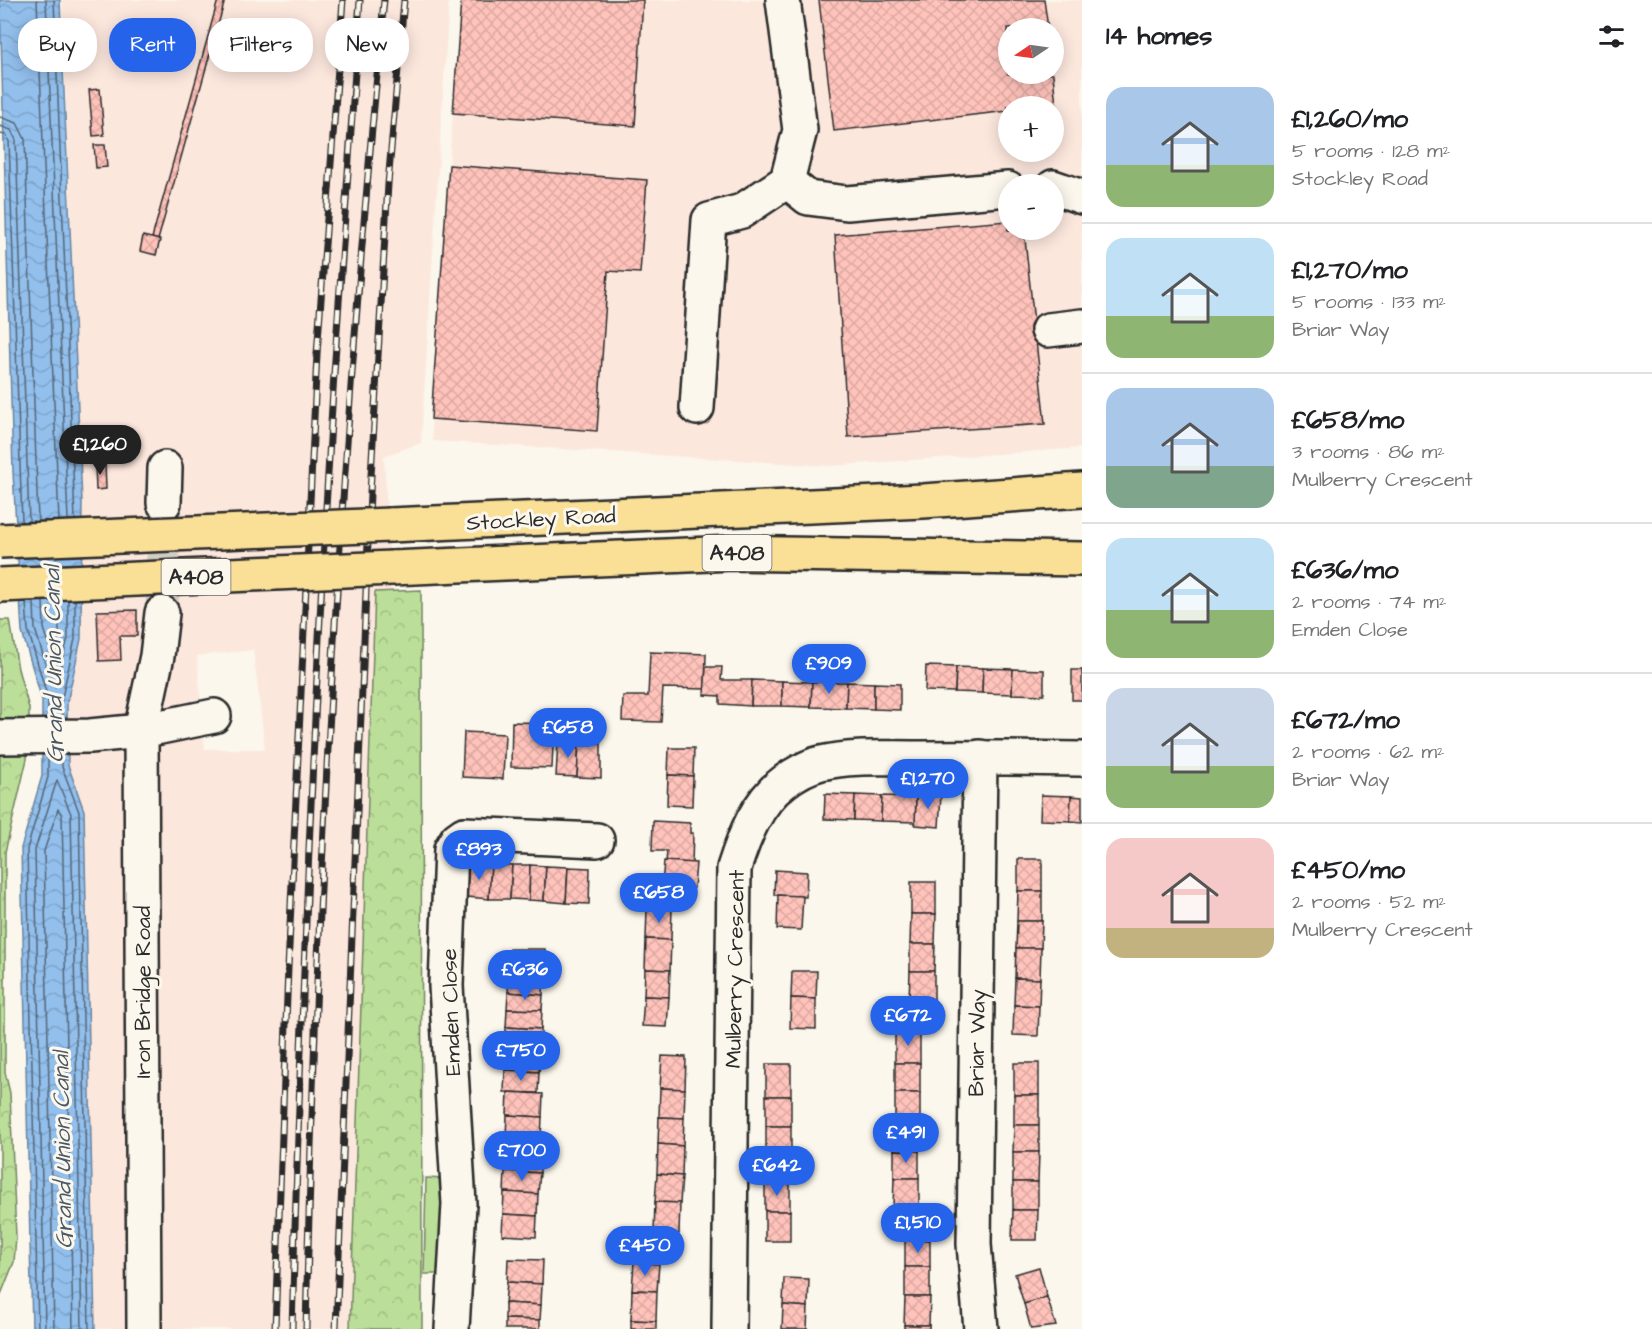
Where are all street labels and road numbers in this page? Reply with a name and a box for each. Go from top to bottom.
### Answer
street label: Stockley Road [466,500,617,540]
road number: A408 [702,535,771,571]
road number: A408 [162,559,230,595]
street label: Mulberry Crescent [718,869,754,1069]
street label: Iron Bridge Road [128,906,160,1078]
street label: Emden Close [434,948,469,1076]
street label: Briar Way [961,989,995,1097]

